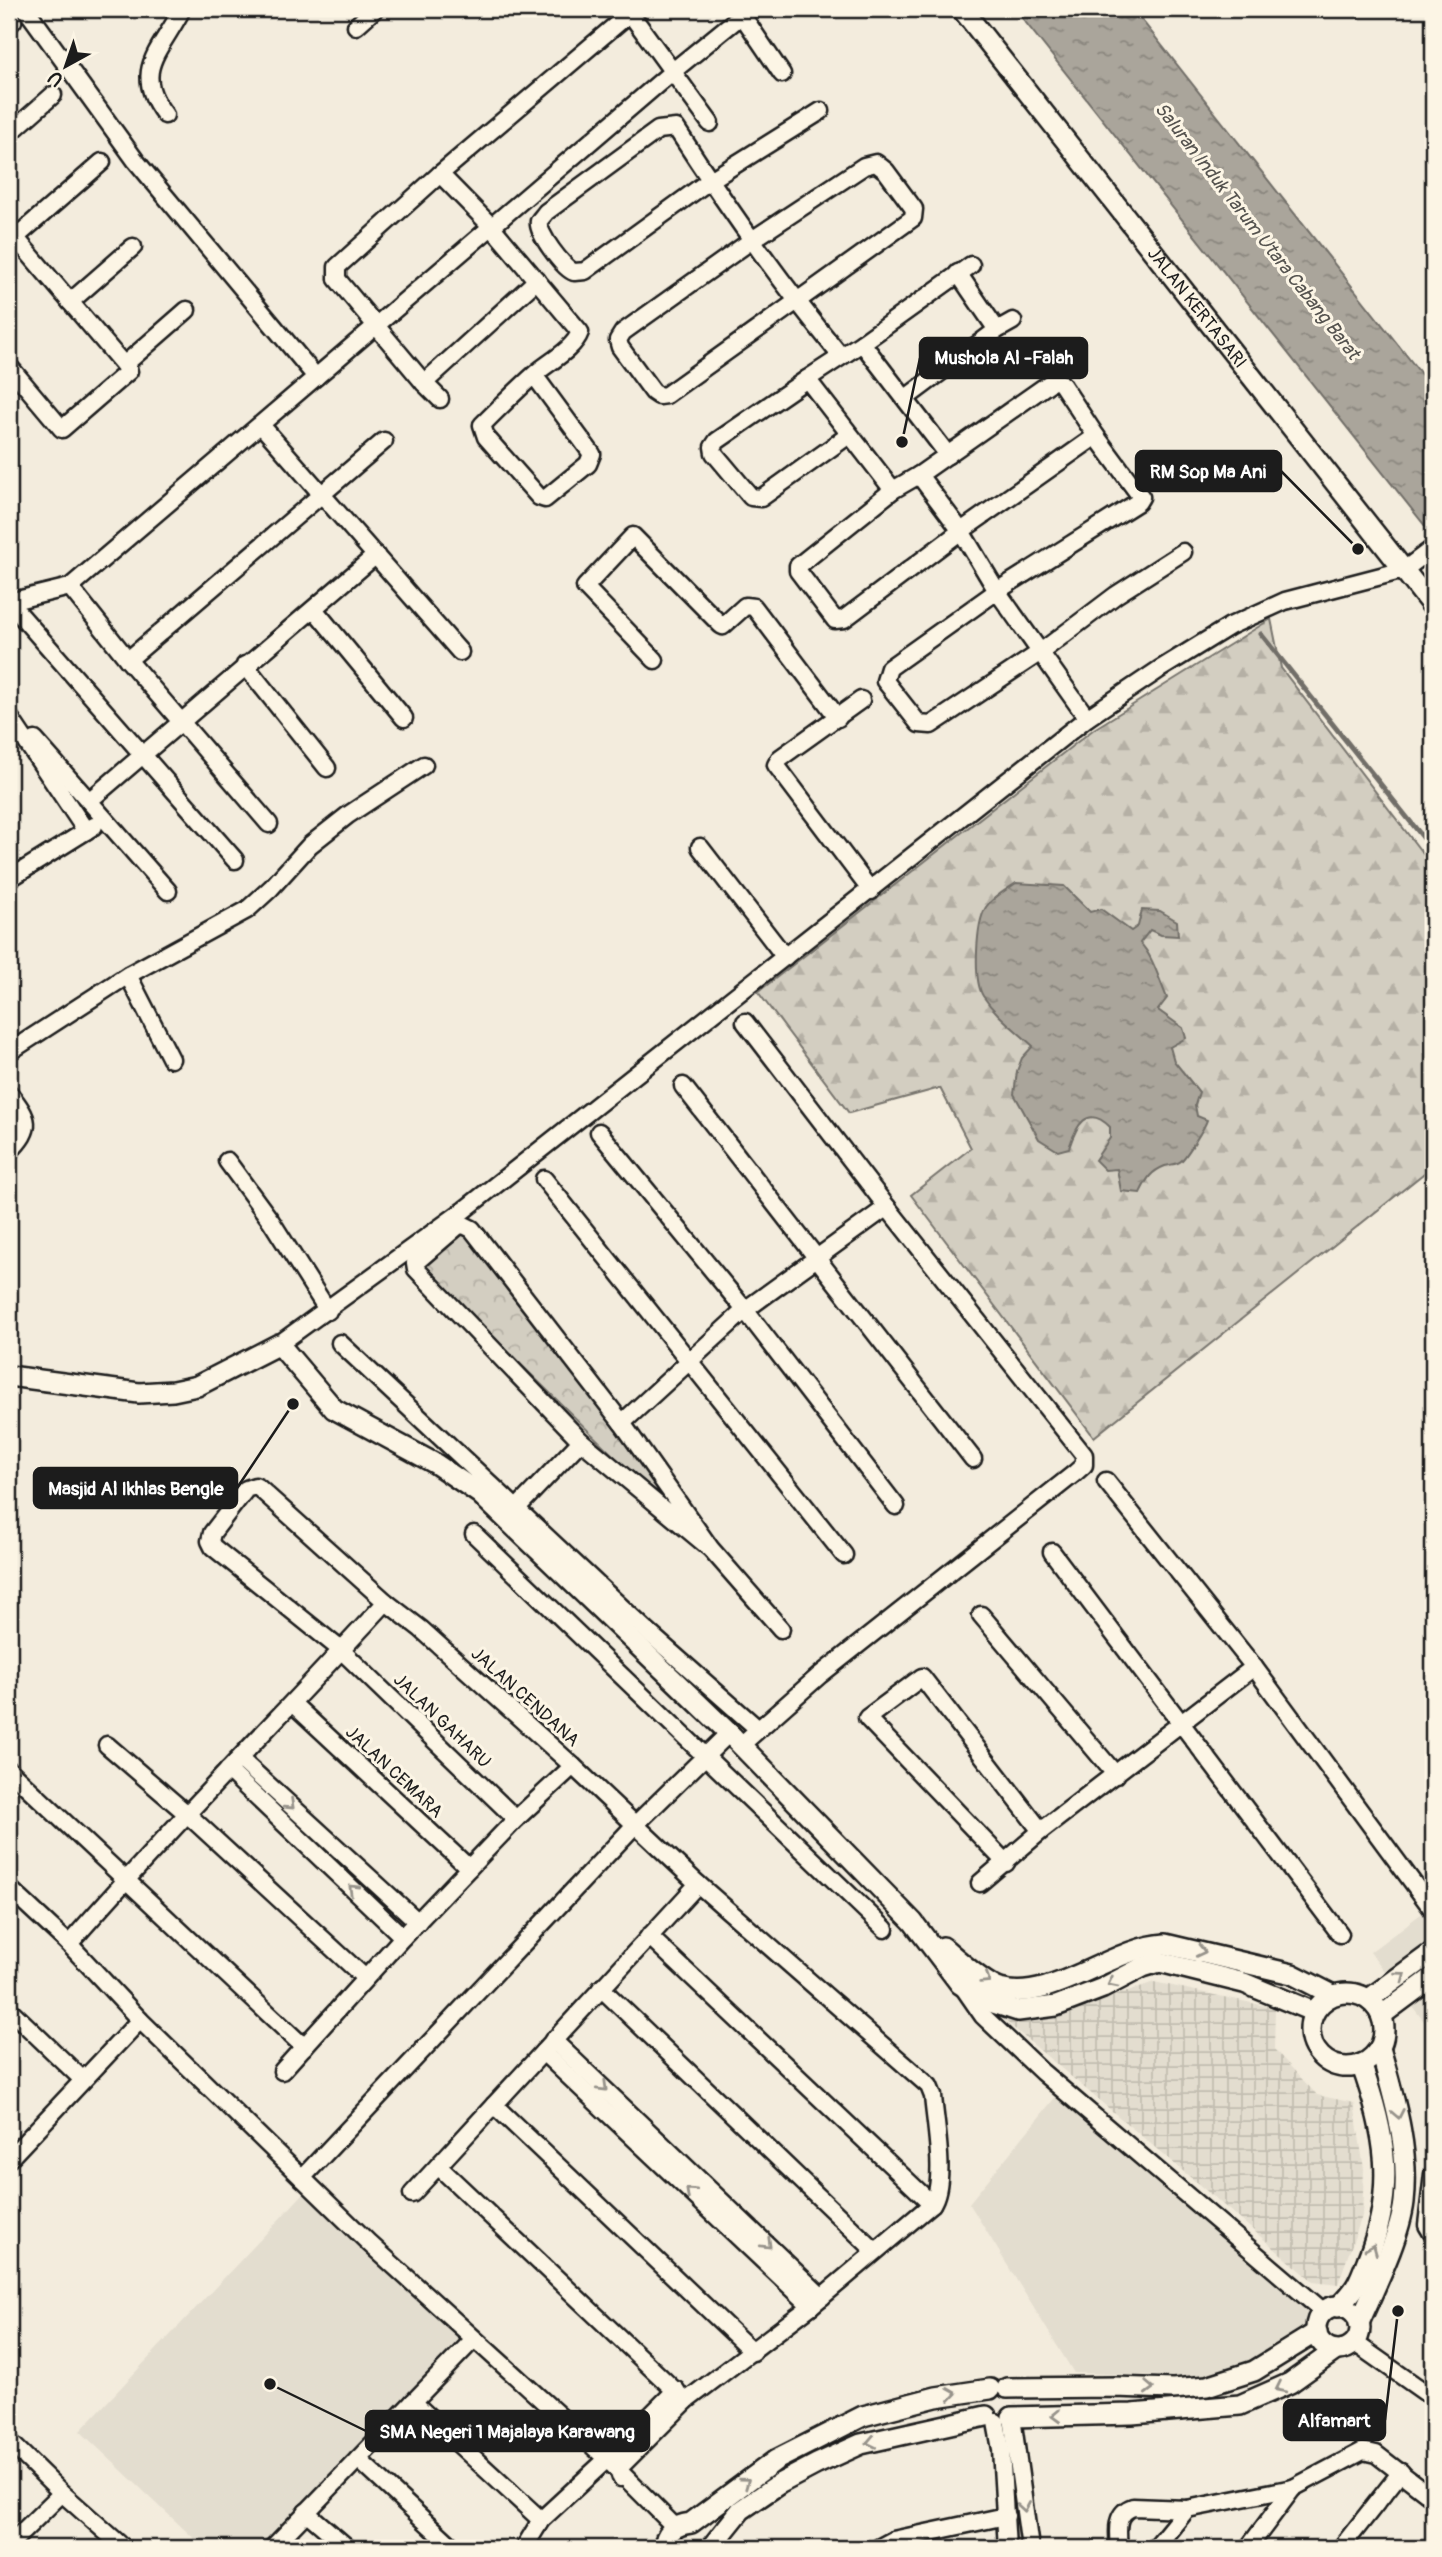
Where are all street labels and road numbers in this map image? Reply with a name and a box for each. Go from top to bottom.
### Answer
street label: JALAN KERTASARI [1142,242,1252,373]
street label: JALAN CENDANA [466,1642,584,1752]
street label: JALAN GAHARU [388,1669,496,1773]
street label: JALAN CEMARA [340,1721,448,1823]

